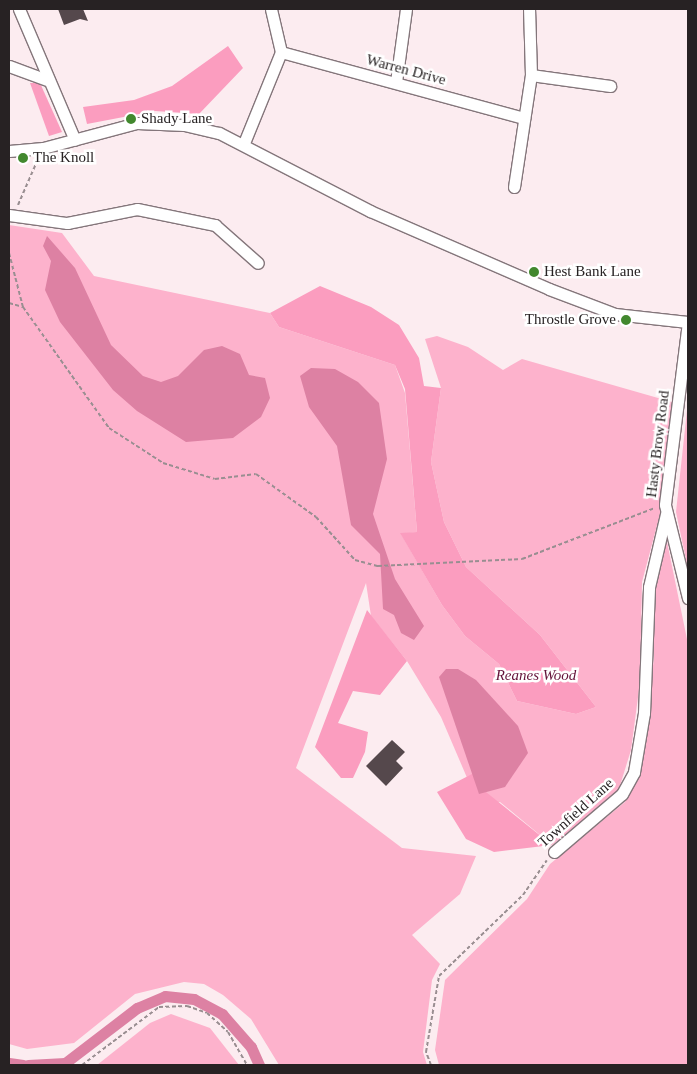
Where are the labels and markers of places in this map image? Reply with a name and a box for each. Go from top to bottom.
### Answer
place label: Shady Lane [141,110,212,128]
marker: Shady Lane [125,113,137,125]
place label: The Knoll [33,149,94,167]
marker: The Knoll [17,152,29,164]
place label: Hest Bank Lane [544,263,641,281]
marker: Hest Bank Lane [528,266,540,278]
place label: Throstle Grove [525,311,616,329]
marker: Throstle Grove [620,314,632,326]

